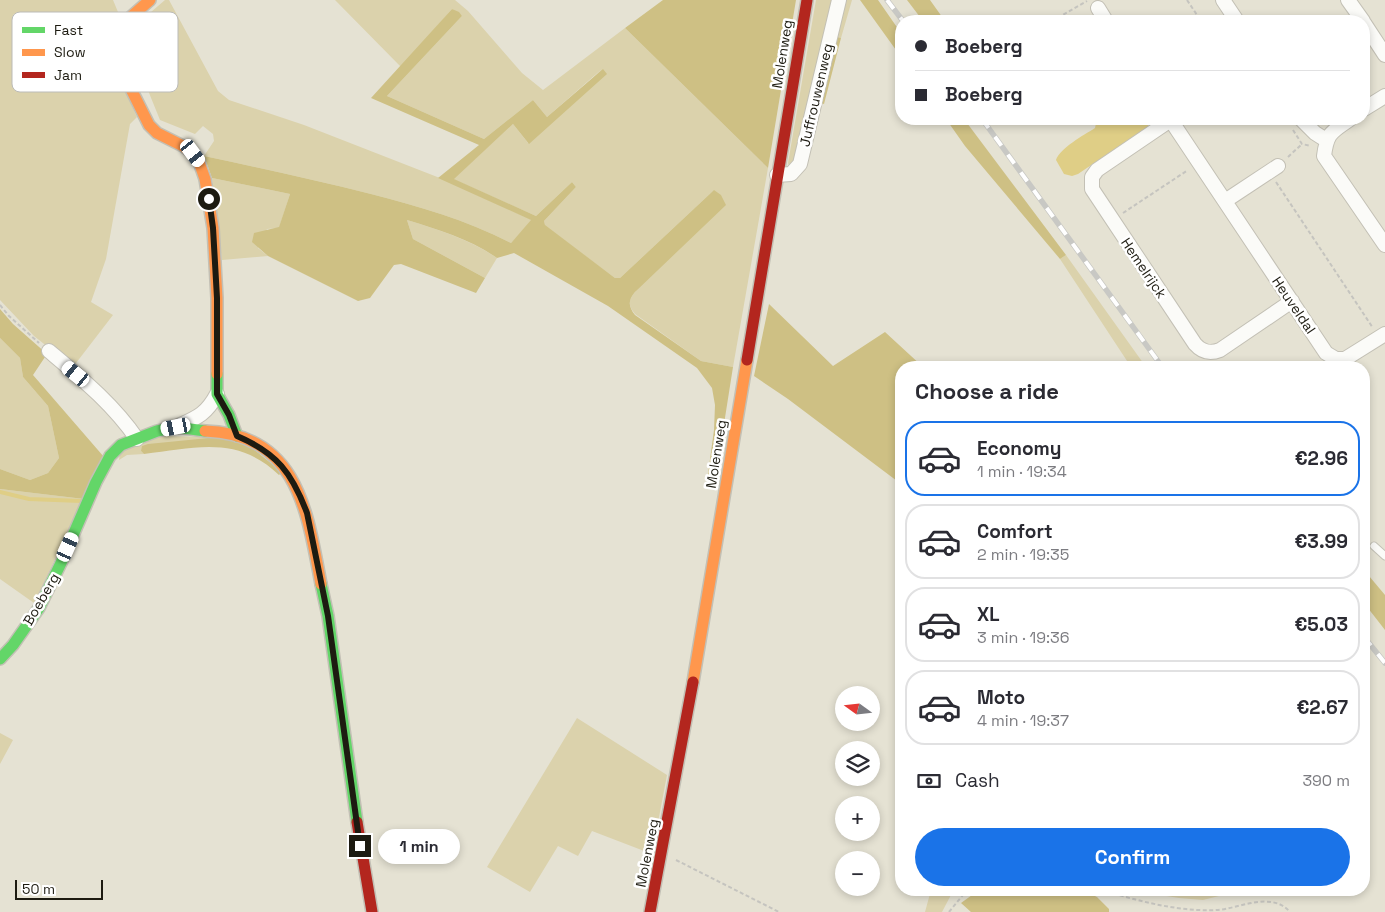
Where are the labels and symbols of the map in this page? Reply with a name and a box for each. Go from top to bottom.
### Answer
legend [12,12,178,92]
street label: Molenweg [768,18,796,90]
text: Fast [54,21,83,39]
street label: Juffrouwenweg [795,41,837,149]
text: Slow [54,43,86,61]
text: Jam [54,66,82,84]
car [177,137,208,169]
route start [198,188,220,210]
street label: Hemelrijck [1117,234,1171,302]
street label: Heuveldal [1268,273,1320,337]
car [59,359,92,389]
car [159,417,192,437]
street label: Molenweg [702,418,730,490]
car [55,530,80,564]
street label: Boeberg [19,570,63,628]
north arrow [835,686,880,731]
street label: Molenweg [632,817,662,889]
callout: 1 min [378,828,460,864]
route end [349,835,371,857]
scale bar [15,877,102,900]

